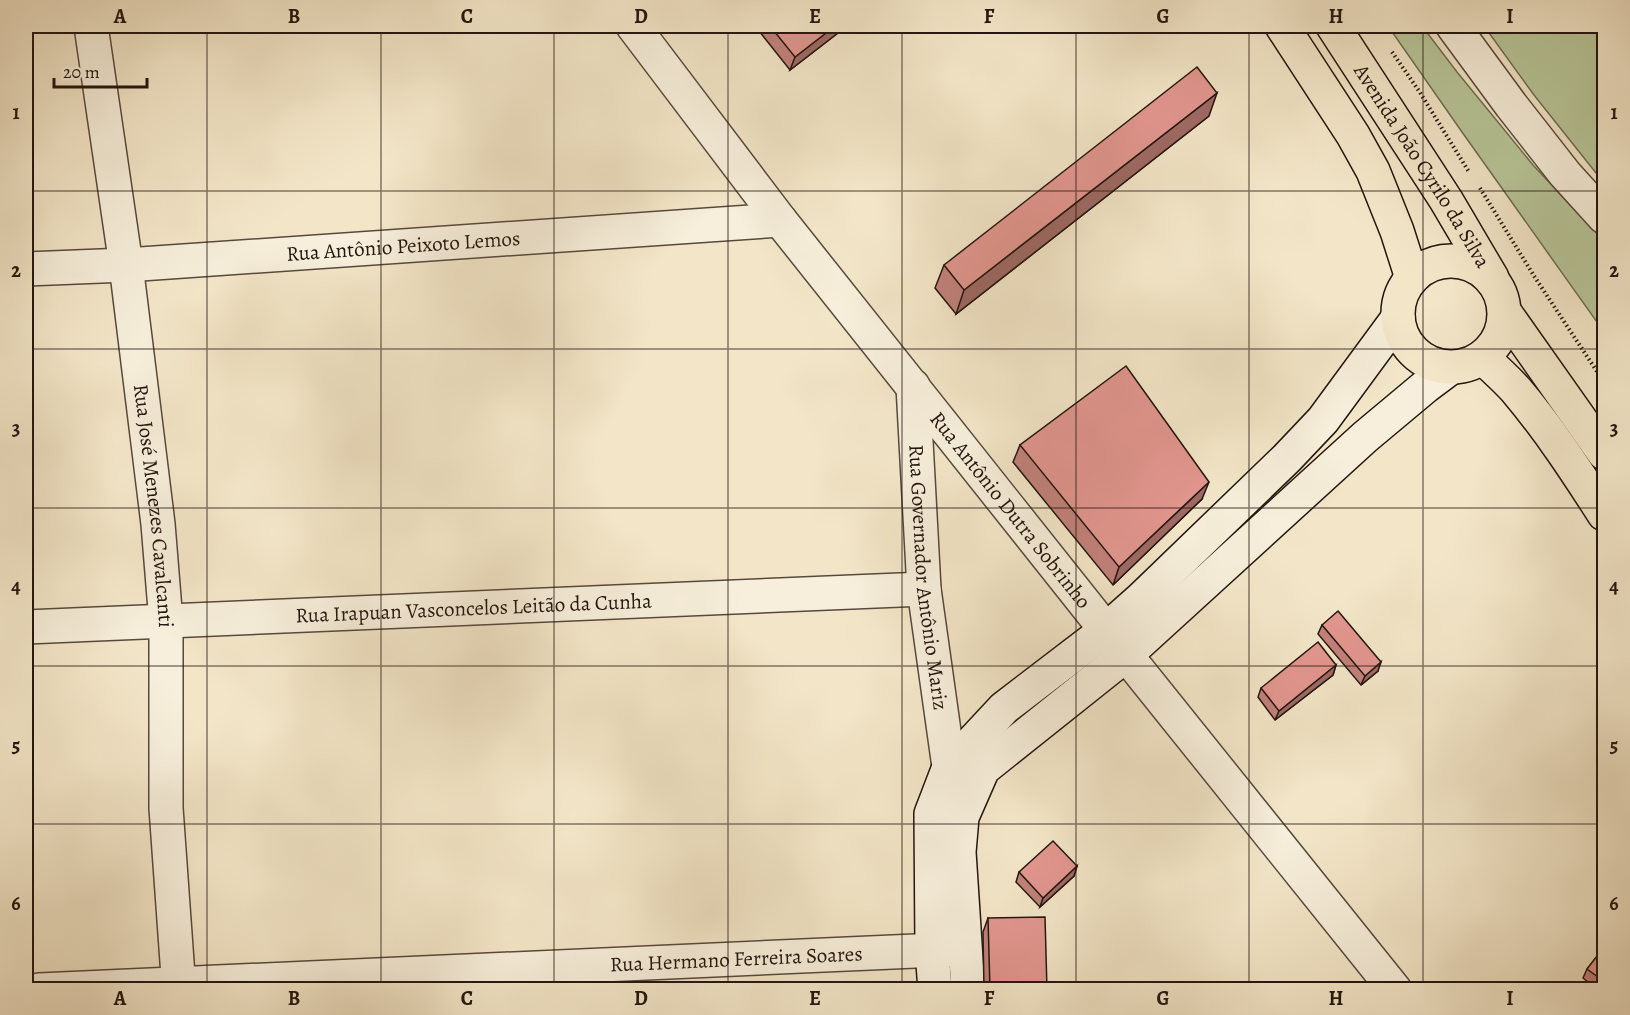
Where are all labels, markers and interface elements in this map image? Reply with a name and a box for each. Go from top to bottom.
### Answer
text: A [113,3,127,30]
text: B [288,3,300,30]
text: C [461,3,473,30]
text: D [634,3,648,30]
text: E [809,3,821,30]
text: F [984,3,995,30]
text: G [1156,3,1170,30]
text: H [1329,3,1344,30]
text: I [1506,3,1514,30]
scale bar [54,51,147,89]
street label: Avenida João Cyrilo da Silva [1347,58,1497,273]
text: 20 m [63,60,100,84]
text: 1 [12,99,20,126]
text: 1 [1610,99,1618,126]
street label: Rua Antônio Peixoto Lemos [285,224,521,268]
text: 2 [11,257,21,284]
text: 2 [1609,257,1619,284]
street label: Rua José Menezes Cavalcanti [127,382,180,628]
street label: Rua Antônio Dutra Sobrinho [924,406,1098,614]
text: 3 [12,415,20,442]
text: 3 [1610,415,1618,442]
street label: Rua Governador Antônio Mariz [902,444,955,712]
text: 4 [11,573,21,600]
text: 4 [1609,573,1619,600]
street label: Rua Irapuan Vasconcelos Leitão da Cunha [295,587,652,630]
text: 5 [12,732,20,759]
text: 5 [1610,732,1618,759]
text: 6 [11,890,21,917]
text: 6 [1609,890,1619,917]
street label: Rua Hermano Ferreira Soares [609,939,863,979]
text: A [113,985,127,1012]
text: B [288,985,300,1012]
text: C [461,985,473,1012]
text: D [634,985,648,1012]
text: E [809,985,821,1012]
text: F [984,985,995,1012]
text: G [1156,985,1170,1012]
text: H [1329,985,1344,1012]
text: I [1506,985,1514,1012]

